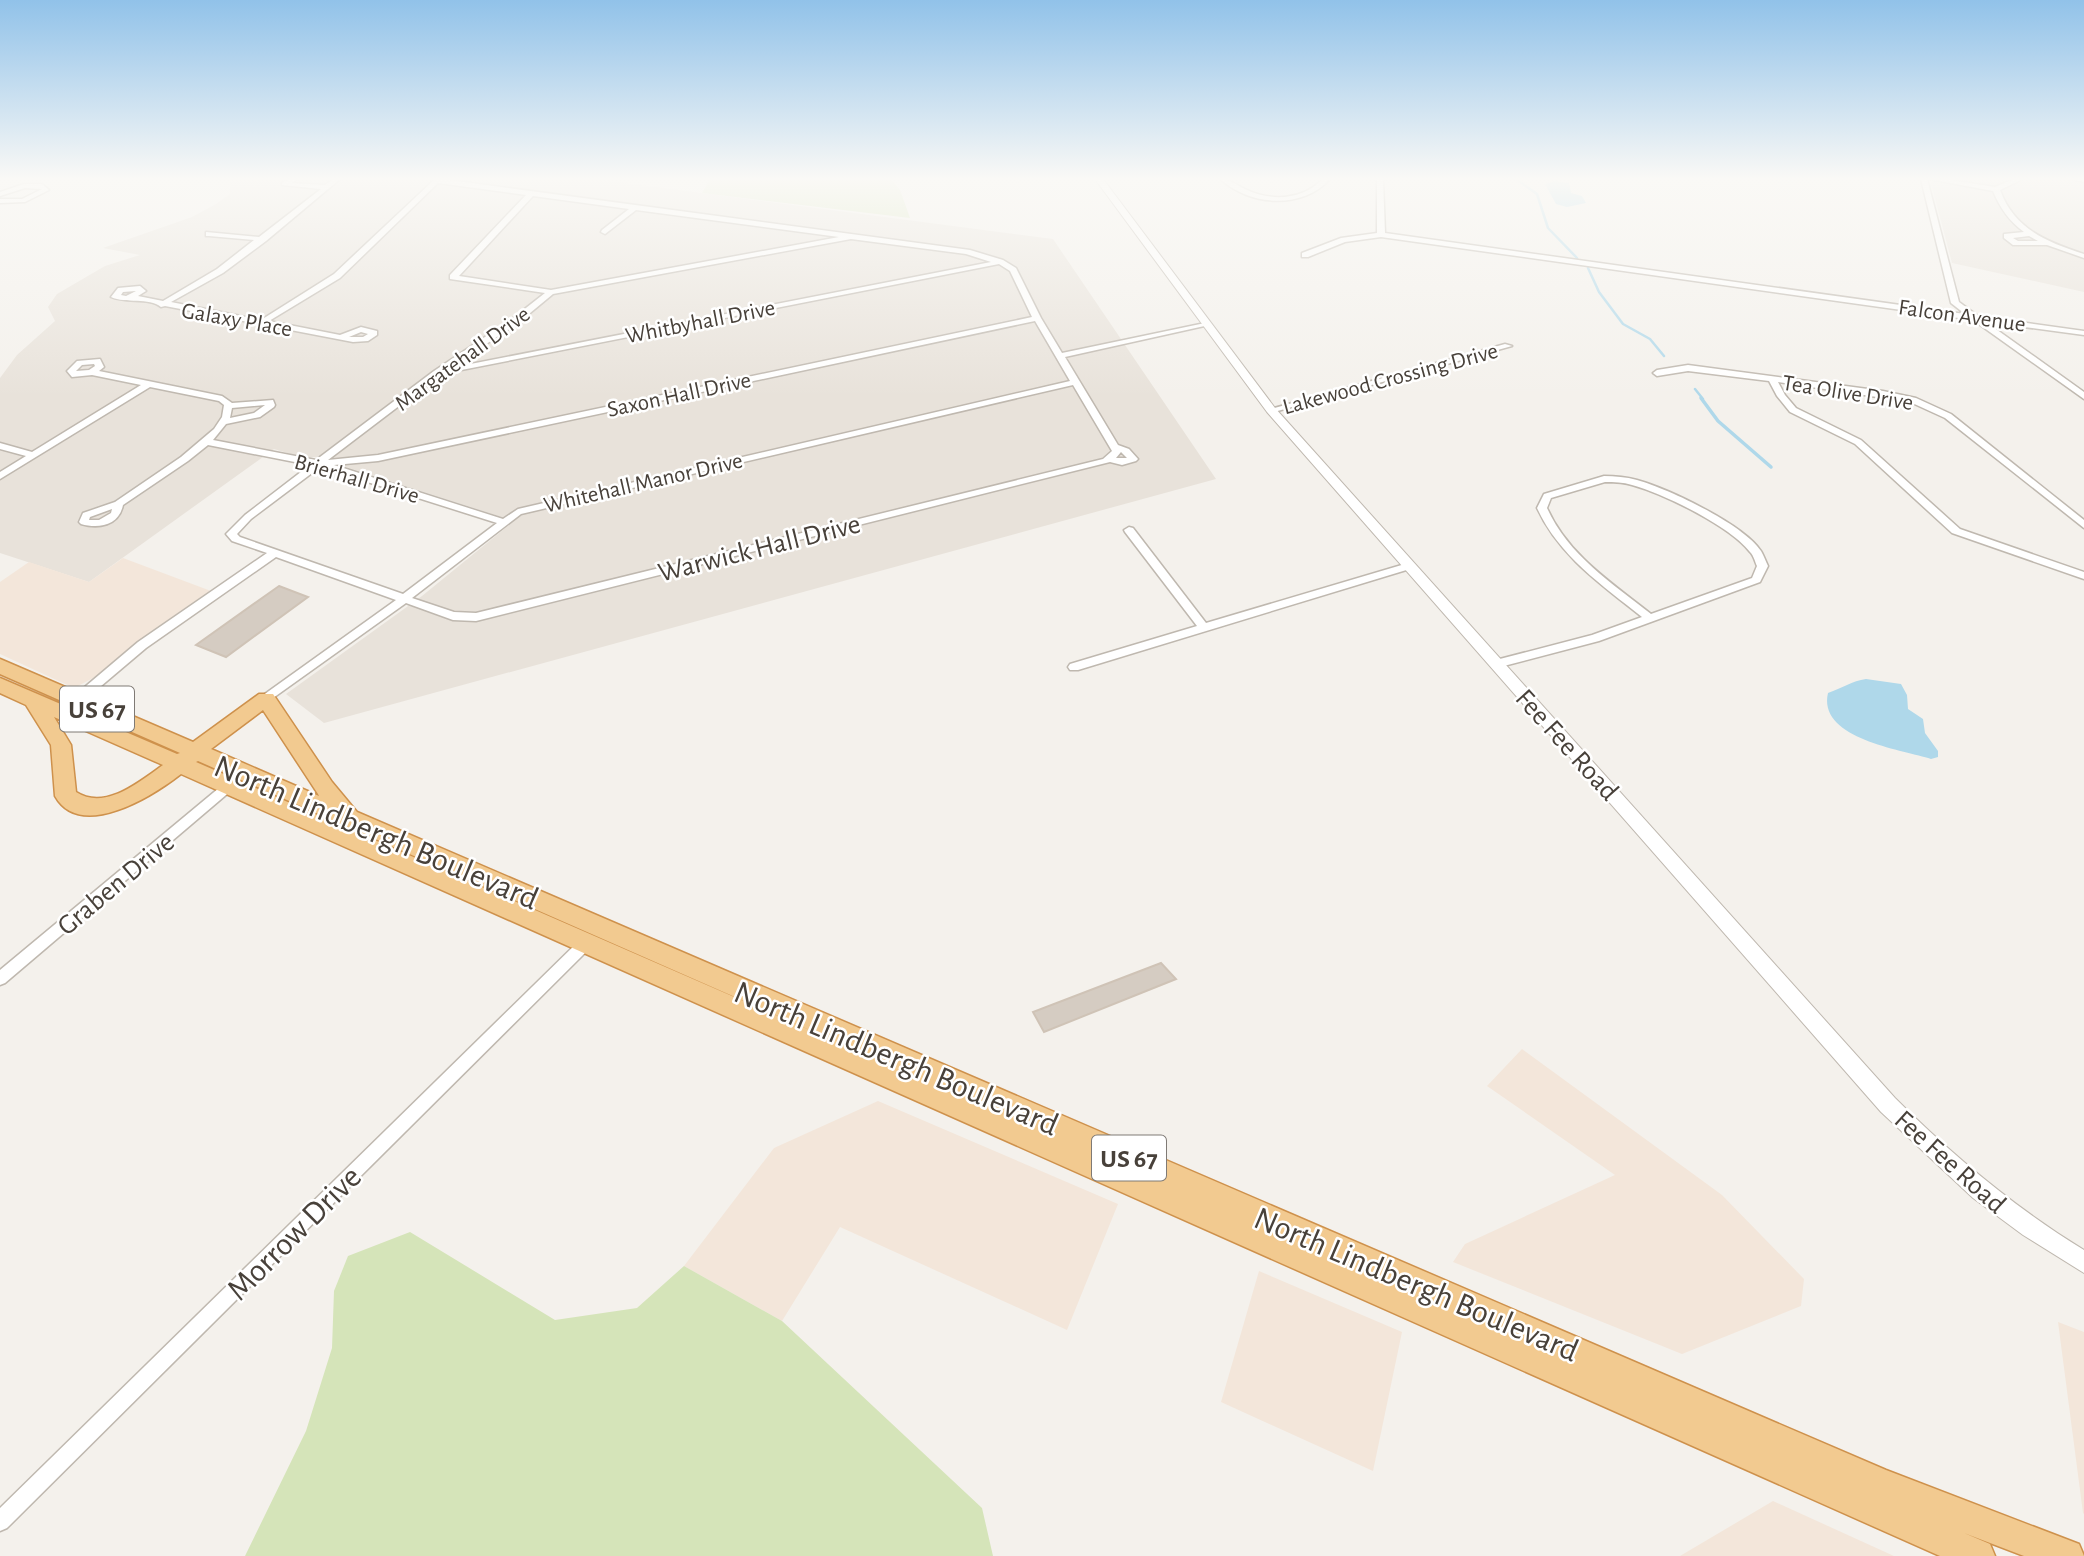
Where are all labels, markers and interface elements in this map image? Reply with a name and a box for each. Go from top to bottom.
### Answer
street label: Falcon Avenue [1897,296,2027,337]
street label: Whitbyhall Drive [623,297,777,348]
street label: Galaxy Place [180,299,294,342]
street label: Margatehall Drive [391,303,535,416]
street label: Lakewood Crossing Drive [1280,340,1501,419]
street label: Saxon Hall Drive [605,369,753,422]
street label: Tea Olive Drive [1781,372,1915,415]
street label: Whitehall Manor Drive [542,449,745,518]
street label: Brierhall Drive [292,451,422,508]
street label: Warwick Hall Drive [655,510,864,588]
street label: Fee Fee Road [1510,684,1623,806]
road number: US 67 [60,687,134,732]
street label: North Lindbergh Boulevard [209,750,543,917]
street label: Graben Drive [53,828,180,941]
street label: North Lindbergh Boulevard [729,976,1063,1143]
street label: Fee Fee Road [1889,1106,2011,1219]
road number: US 67 [1092,1135,1166,1180]
street label: Morrow Drive [221,1160,368,1307]
street label: North Lindbergh Boulevard [1249,1202,1583,1369]

